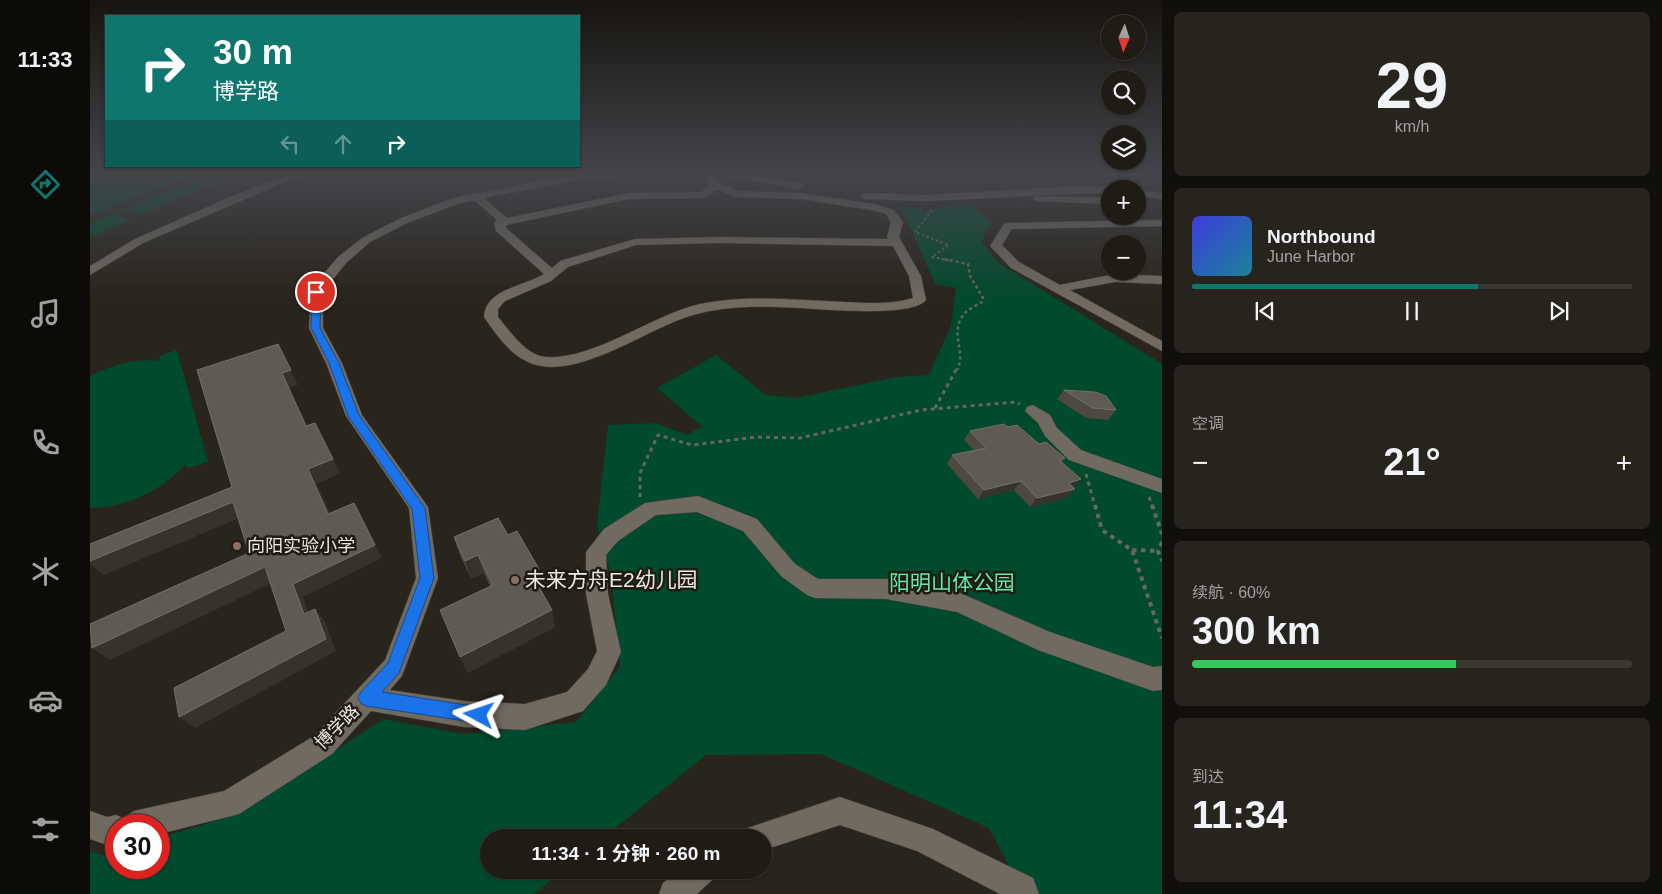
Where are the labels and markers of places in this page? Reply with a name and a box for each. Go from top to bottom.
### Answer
pin [295,271,337,313]
place label: 向阳实验小学 [247,536,355,556]
marker: 向阳实验小学 [231,540,243,552]
place label: 未来方舟E2幼儿园 [525,568,698,591]
marker: 未来方舟E2幼儿园 [509,574,521,586]

